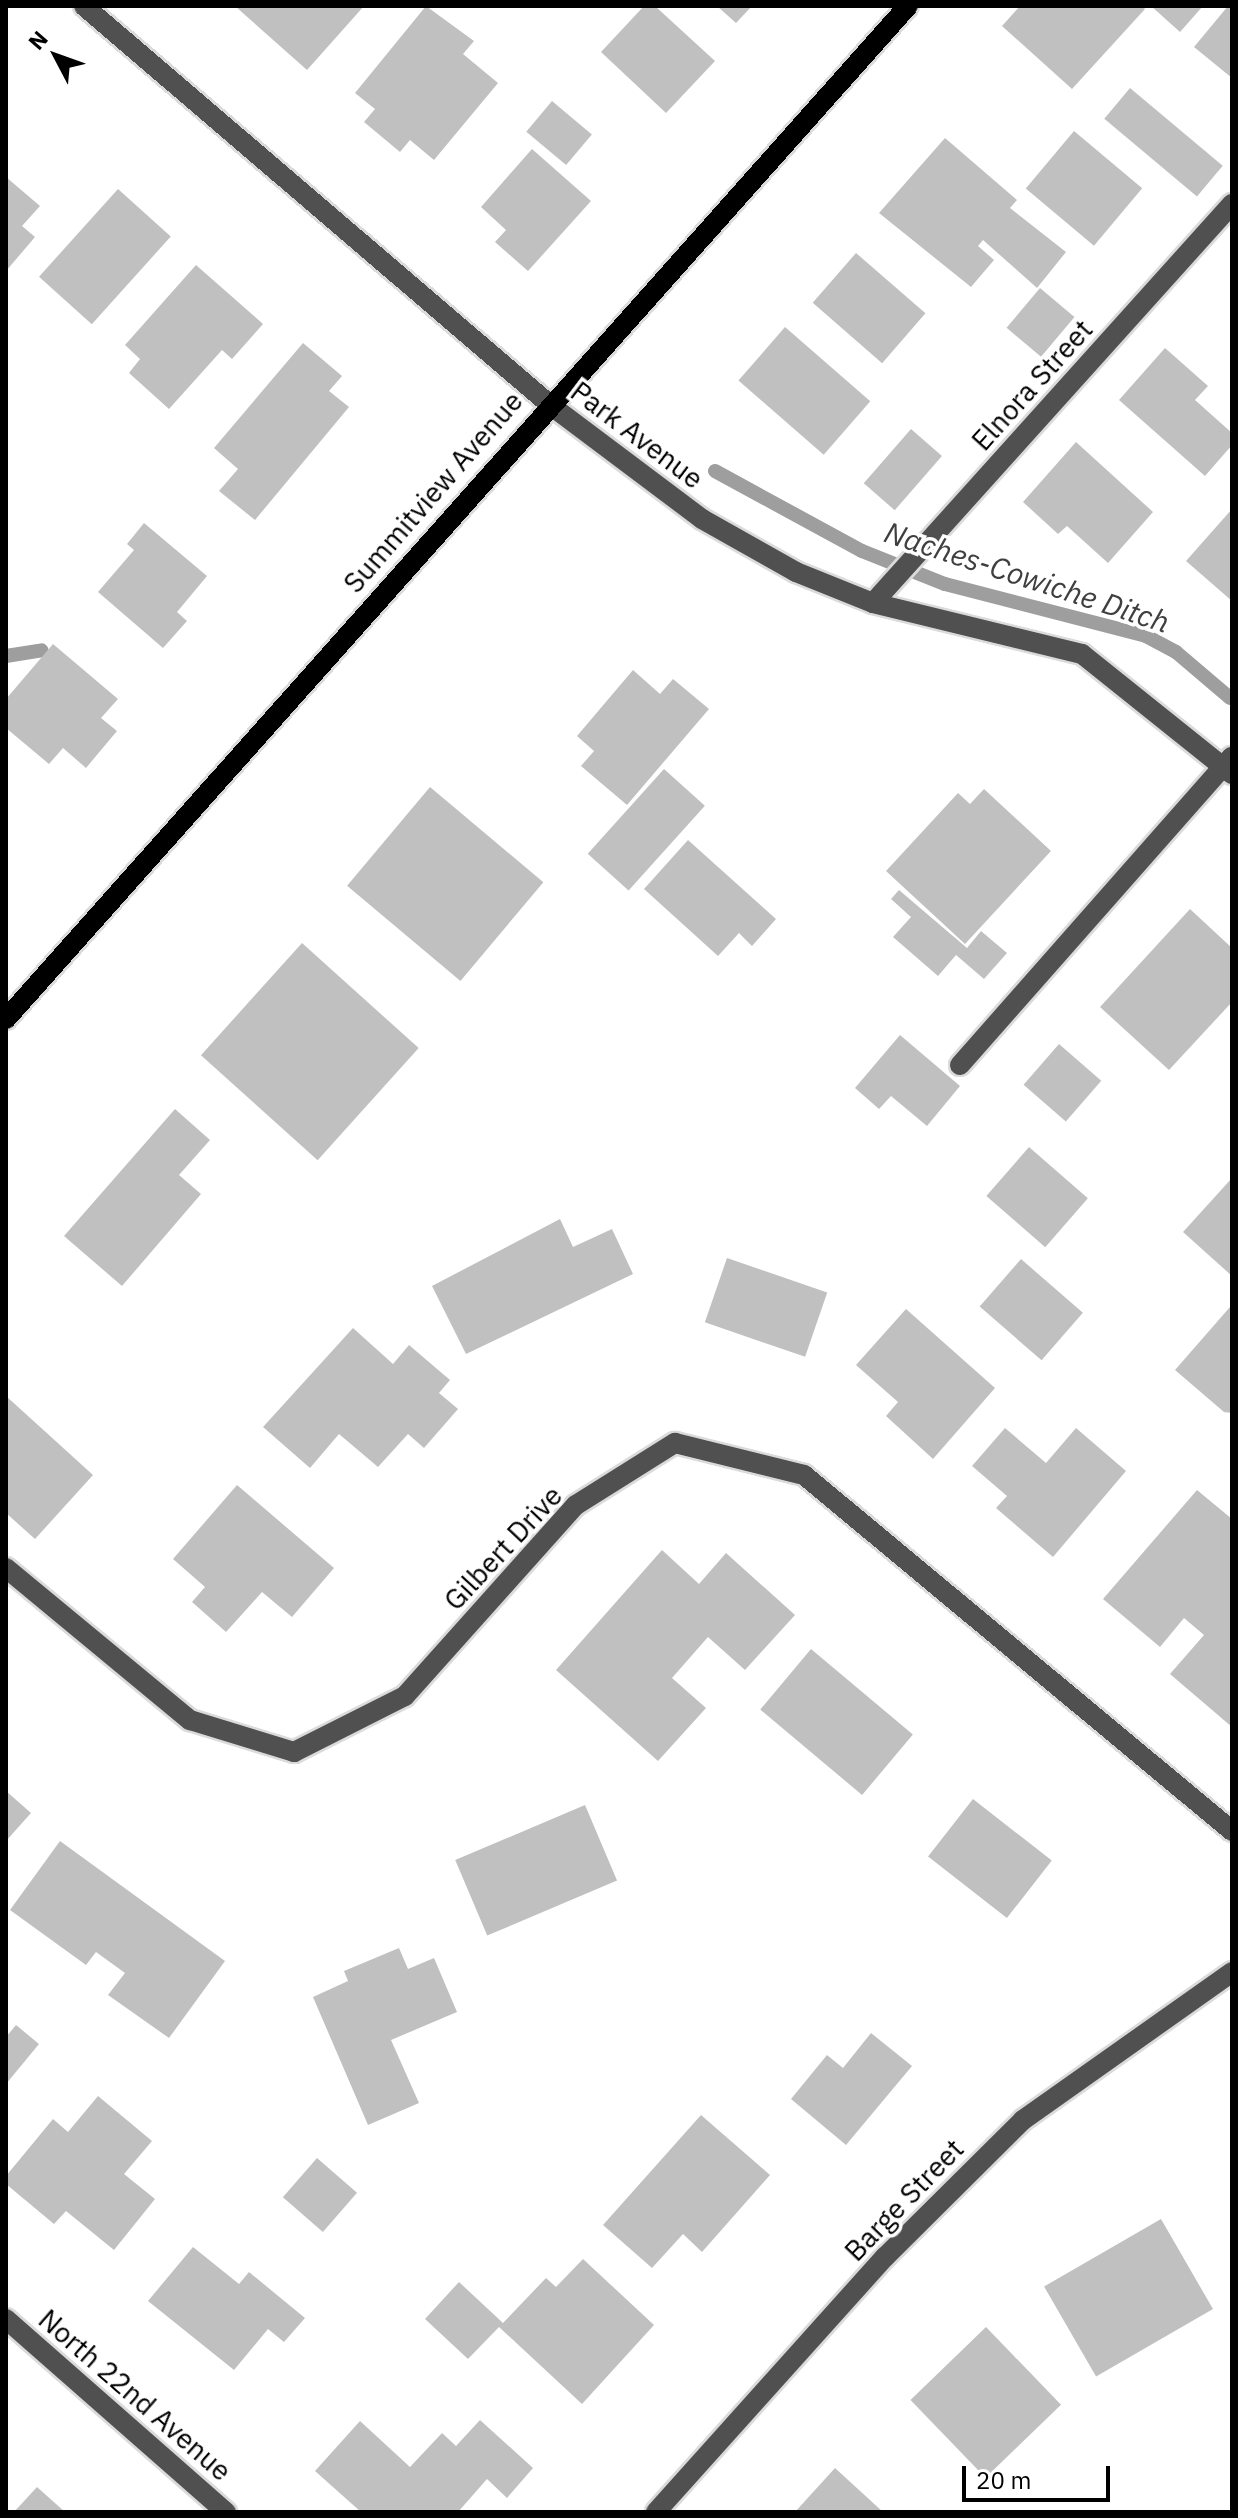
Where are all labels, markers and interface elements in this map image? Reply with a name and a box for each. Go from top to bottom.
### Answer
north arrow [16,16,96,96]
text: N [21,24,54,55]
street label: Elnora Street [965,313,1099,457]
street label: Park Avenue [564,374,710,496]
street label: Summitview Avenue [337,385,529,599]
water label: Naches-Cowiche Ditch [880,514,1174,640]
street label: Gilbert Drive [437,1479,569,1617]
street label: Barge Street [838,2132,970,2268]
street label: North 22nd Avenue [32,2302,238,2488]
scale bar [966,2450,1114,2500]
text: 20 m [976,2464,1031,2496]

